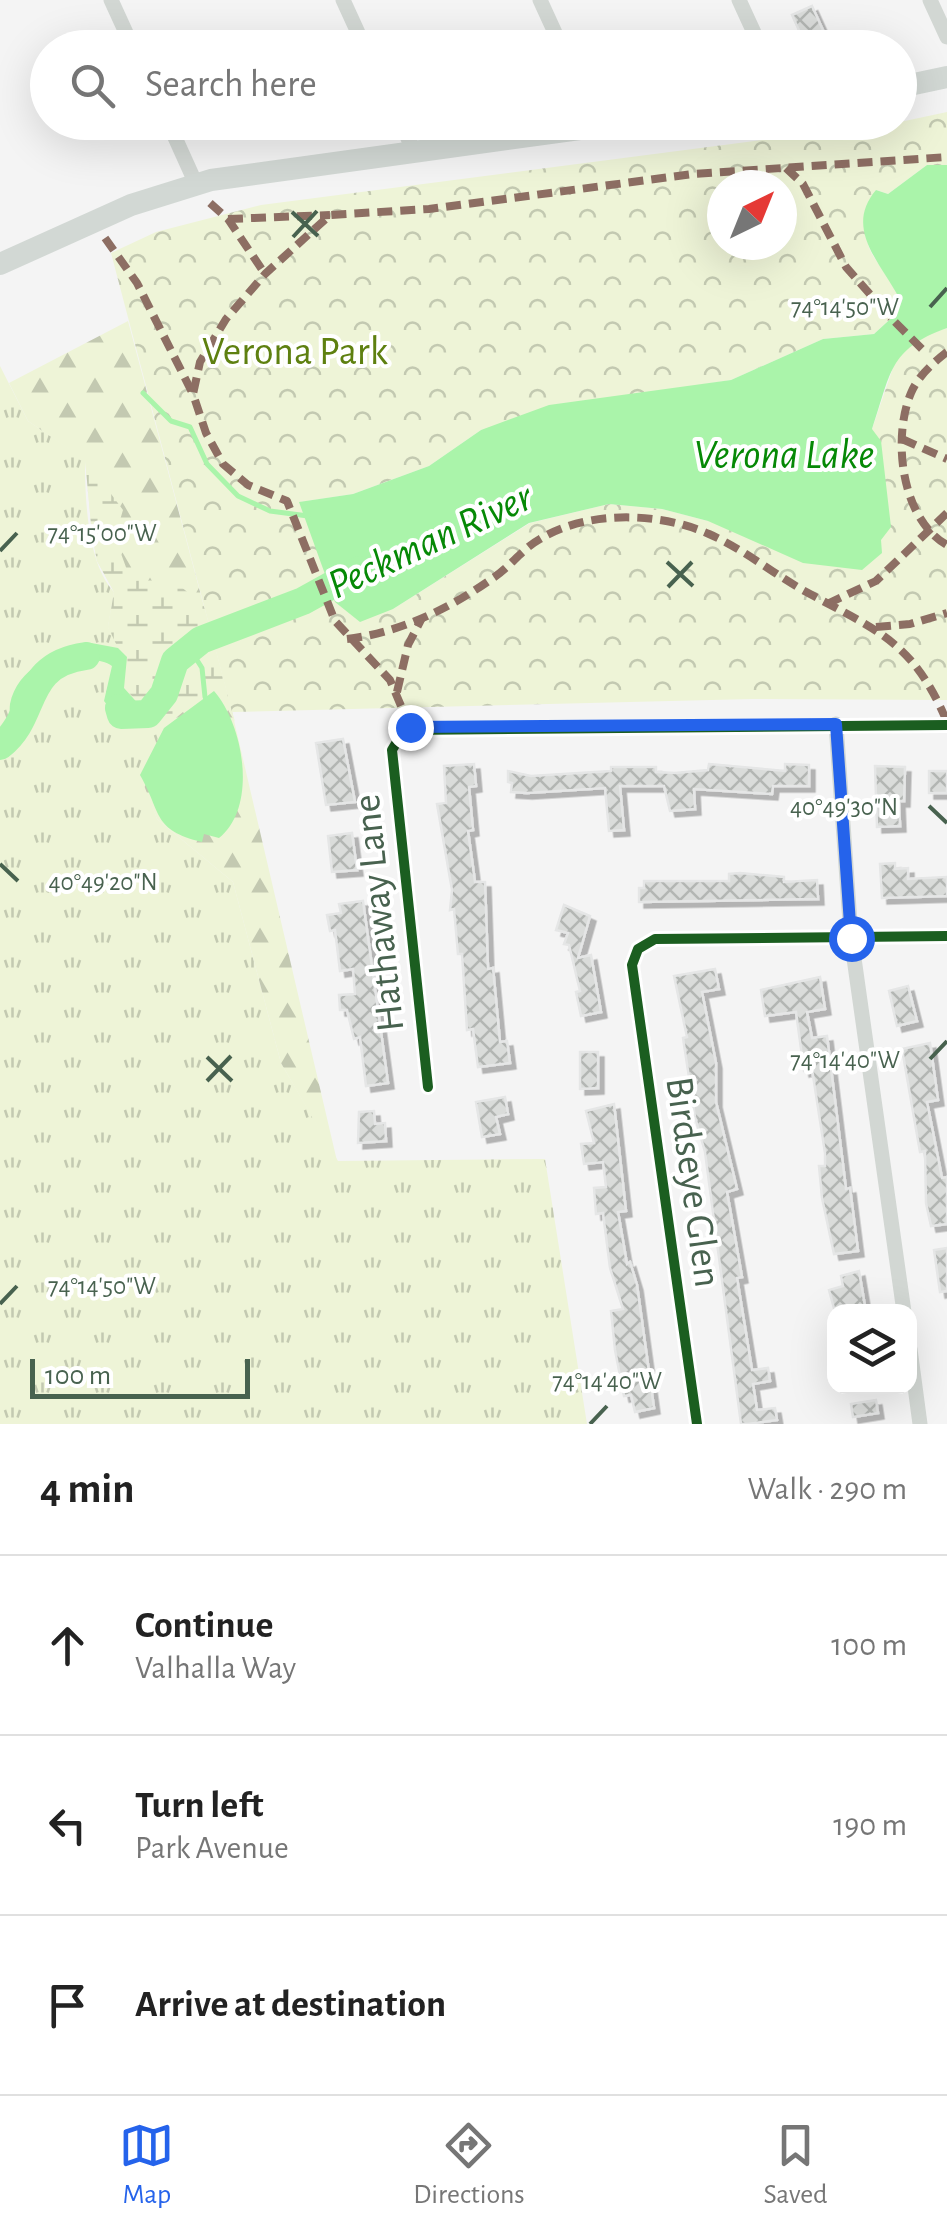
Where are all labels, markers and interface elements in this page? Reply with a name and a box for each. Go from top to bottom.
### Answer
search box [30,30,917,140]
icon: search [65,58,120,113]
text: Search here [145,66,317,104]
north arrow [707,170,797,260]
text: 74°14'50"W [791,295,900,320]
park label: Verona Park [202,332,388,372]
water label: Verona Lake [694,434,874,476]
water label: Peckman River [321,475,540,607]
text: 74°15'00"W [47,521,157,546]
route end [388,705,434,751]
street label: Hathaway Lane [347,792,411,1034]
text: 40°49'30"N [790,795,898,820]
text: 40°49'20"N [48,870,158,895]
route start [829,916,875,962]
text: 74°14'40"W [790,1048,900,1073]
street label: Birdseye Glen [658,1074,728,1290]
text: 74°14'50"W [48,1274,157,1299]
map controls [827,1304,917,1394]
button: layers [827,1304,917,1394]
scale bar [30,1354,250,1398]
text: 100 m [45,1362,111,1390]
text: 74°14'40"W [552,1369,662,1394]
text: 4 min [40,1468,135,1510]
text: Walk · 290 m [748,1473,907,1505]
text: Continue [135,1607,273,1645]
icon: ahead [40,1618,95,1673]
text: 100 m [831,1629,907,1661]
text: Valhalla Way [135,1652,296,1684]
text: Turn left [135,1787,263,1825]
icon: left [40,1798,95,1853]
text: 190 m [833,1809,907,1841]
text: Park Avenue [135,1832,289,1864]
icon: arrive [40,1978,95,2033]
text: Arrive at destination [135,1986,446,2024]
tab: Map [119,2118,174,2212]
tab: Directions [413,2118,525,2212]
tab: Saved [764,2118,828,2212]

